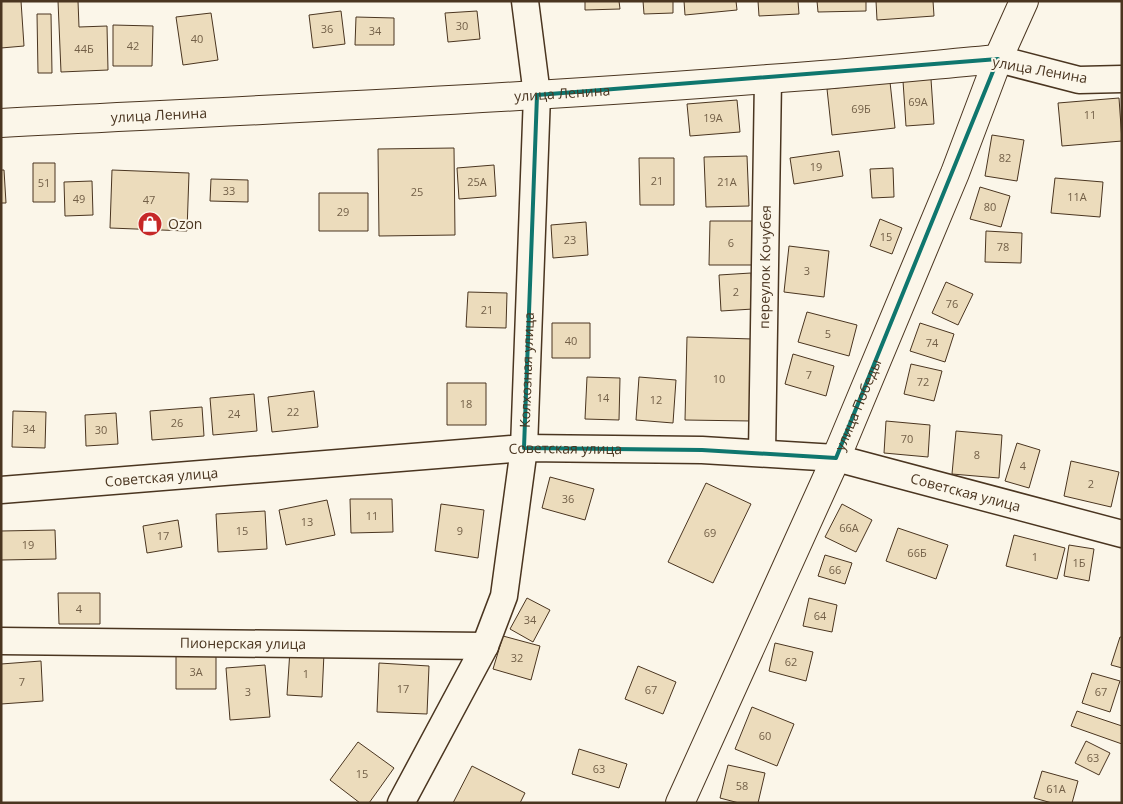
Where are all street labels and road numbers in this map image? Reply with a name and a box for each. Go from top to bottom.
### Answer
street label: улица Ленина [991,52,1089,87]
street label: улица Ленина [514,80,611,105]
street label: улица Ленина [110,103,207,127]
street label: переулок Кочубея [754,205,775,329]
street label: Колхозная улица [515,312,538,428]
street label: улица Победы [830,356,885,454]
street label: Советская улица [508,438,622,458]
street label: Советская улица [104,463,219,491]
street label: Советская улица [908,468,1023,516]
street label: Пионерская улица [180,633,306,653]

